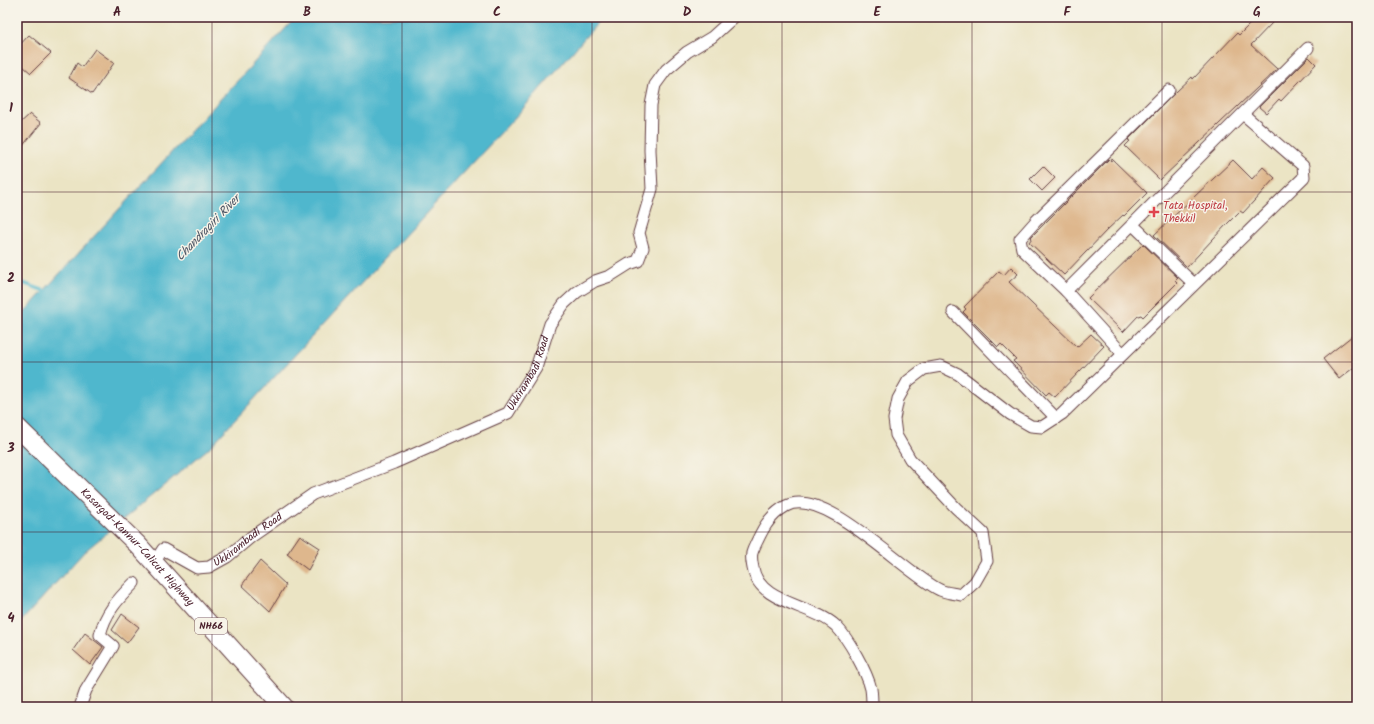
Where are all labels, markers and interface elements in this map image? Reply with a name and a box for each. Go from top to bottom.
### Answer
text: A [113,2,121,23]
text: B [303,2,311,23]
text: C [493,2,501,23]
text: D [683,2,692,23]
text: E [873,2,881,23]
text: F [1063,2,1071,23]
text: G [1253,2,1261,23]
text: 1 [9,98,13,119]
water label: Chandragiri River [171,188,247,265]
place label: Tata Hospital, Thekkil [1163,197,1227,228]
marker: Tata Hospital, Thekkil [1148,206,1160,218]
text: 2 [7,268,15,289]
street label: Ukkirambadi Road [502,333,555,415]
text: 3 [6,438,15,459]
street label: Kasargod-Kannur-Calicut Highway [76,484,199,611]
street label: Ukkirambadi Road [210,508,287,572]
text: 4 [7,608,15,629]
road number: NH66 [195,618,227,634]

